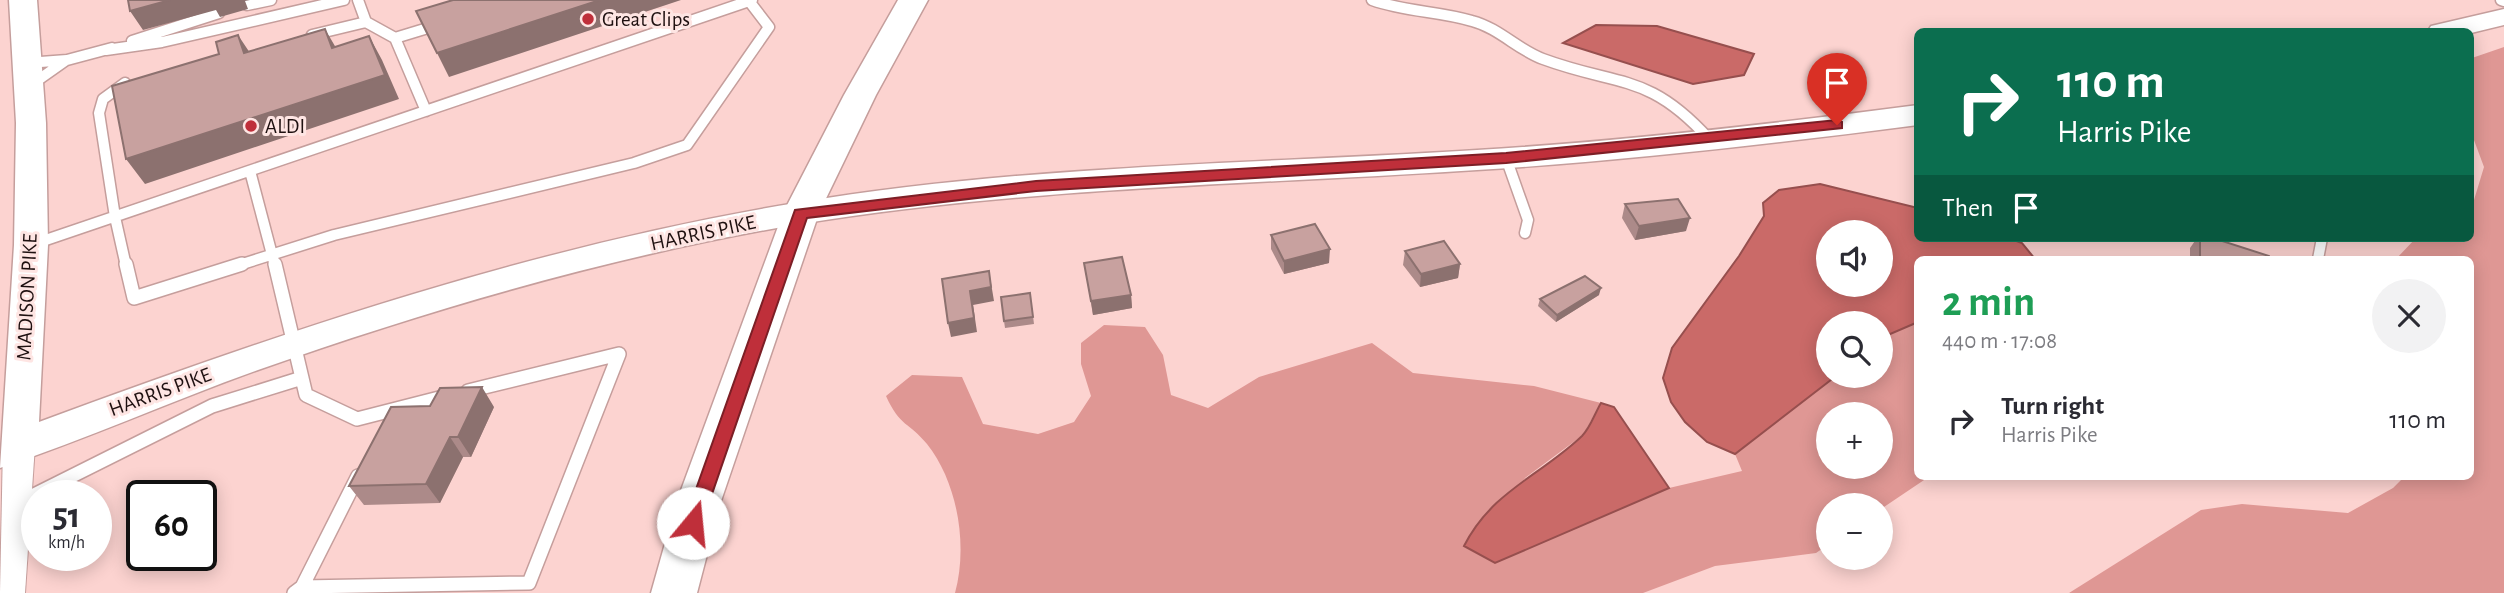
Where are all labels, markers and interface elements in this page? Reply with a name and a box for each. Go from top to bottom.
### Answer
place label: Great Clips [602,9,690,30]
marker: Great Clips [580,11,596,27]
pin [1807,53,1867,125]
icon: right [1942,56,2033,147]
text: 110 m [2057,58,2165,107]
icon: arrive [1818,64,1856,102]
place label: ALDI [265,116,305,137]
text: Harris Pike [2057,116,2191,148]
marker: ALDI [243,118,259,134]
icon: arrive [2007,189,2045,227]
text: Then [1942,195,1993,221]
street label: HARRIS PIKE [648,212,758,254]
map controls [1816,220,1893,570]
button: sound [1816,220,1893,297]
street label: MADISON PIKE [13,233,41,361]
button: close [2372,279,2446,353]
text: 2 min [1942,281,2035,323]
button: search [1816,311,1893,388]
text: 440 m · 17:08 [1942,330,2057,353]
street label: HARRIS PIKE [106,364,214,420]
text: Turn right [2001,393,2104,419]
button: + [1816,402,1893,479]
icon: right [1942,402,1980,440]
text: 110 m [2389,407,2446,433]
text: Harris Pike [2001,424,2098,447]
speed limit sign: 60 [126,480,217,571]
position arrow [656,486,730,560]
button: − [1816,493,1893,570]
text: 51 [53,499,80,534]
text: km/h [48,534,85,552]

